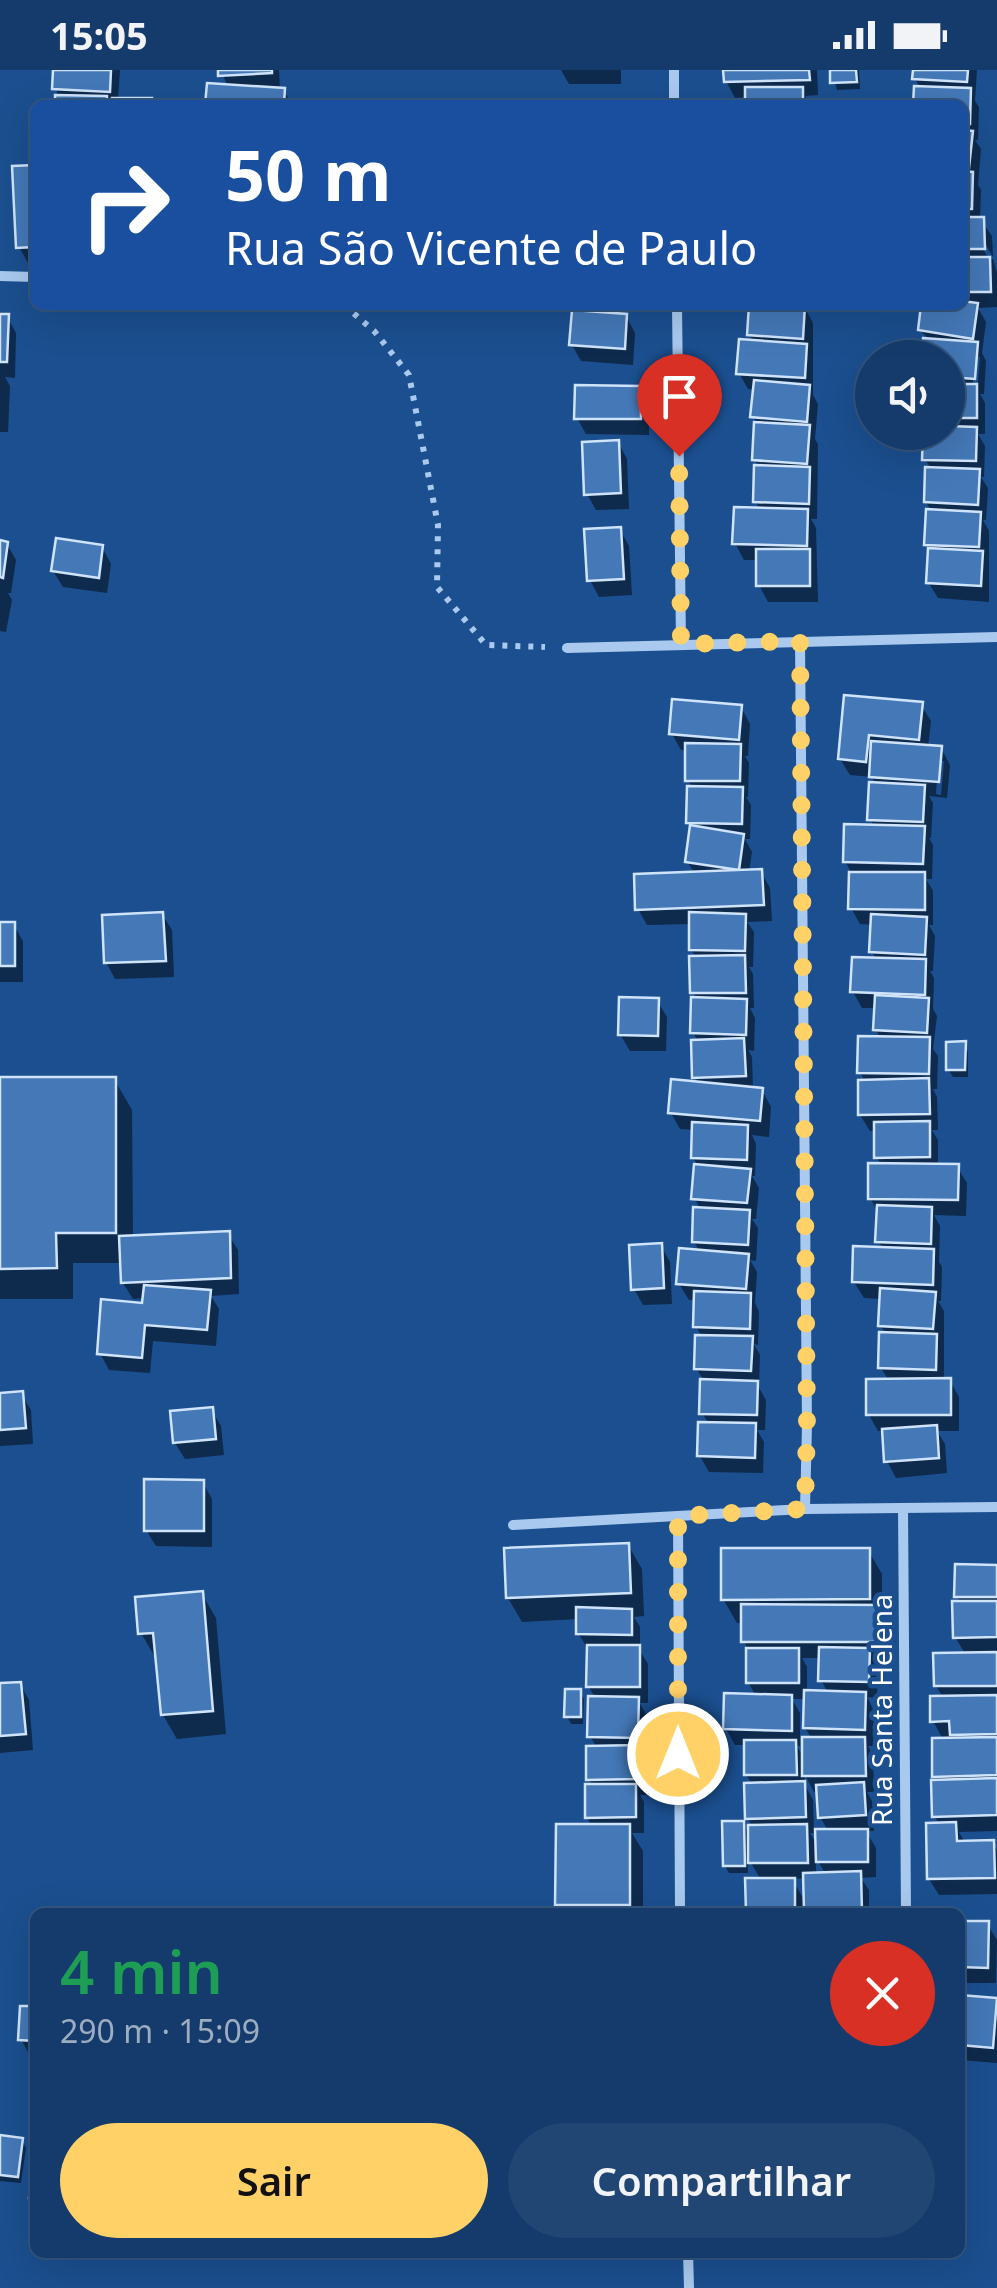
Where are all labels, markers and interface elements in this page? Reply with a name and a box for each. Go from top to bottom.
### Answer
text: 15:05 [50,9,148,61]
text: 50 m [225,126,392,222]
icon: right [60,140,190,270]
text: Rua São Vicente de Paulo [225,217,757,278]
map controls [855,340,965,450]
button: sound [855,340,965,450]
pin [637,354,722,457]
icon: arrive [652,369,707,424]
street label: Rua Santa Helena [862,1594,900,1826]
position arrow [626,1702,730,1806]
text: 4 min [60,1930,223,2012]
button: close [830,1941,935,2046]
text: 290 m · 15:09 [60,2009,260,2052]
button: Sair [60,2123,488,2238]
button: Compartilhar [508,2123,935,2238]

